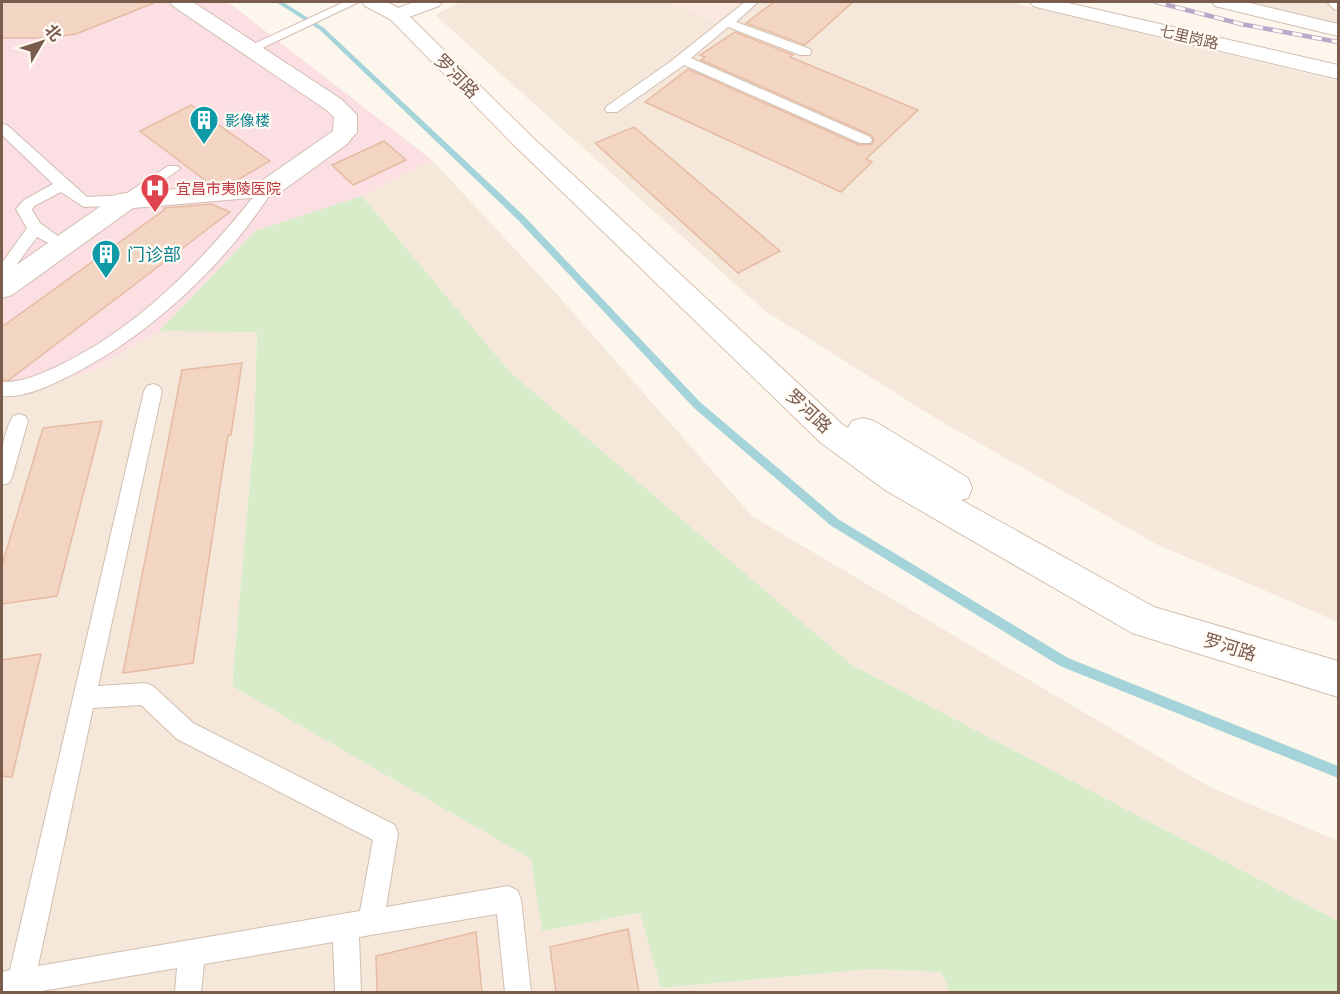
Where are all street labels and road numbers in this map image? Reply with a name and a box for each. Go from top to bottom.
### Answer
street label: 七里岗路 [1158,21,1220,53]
street label: 罗河路 [430,49,484,103]
street label: 罗河路 [782,385,836,437]
street label: 罗河路 [1201,629,1259,665]

